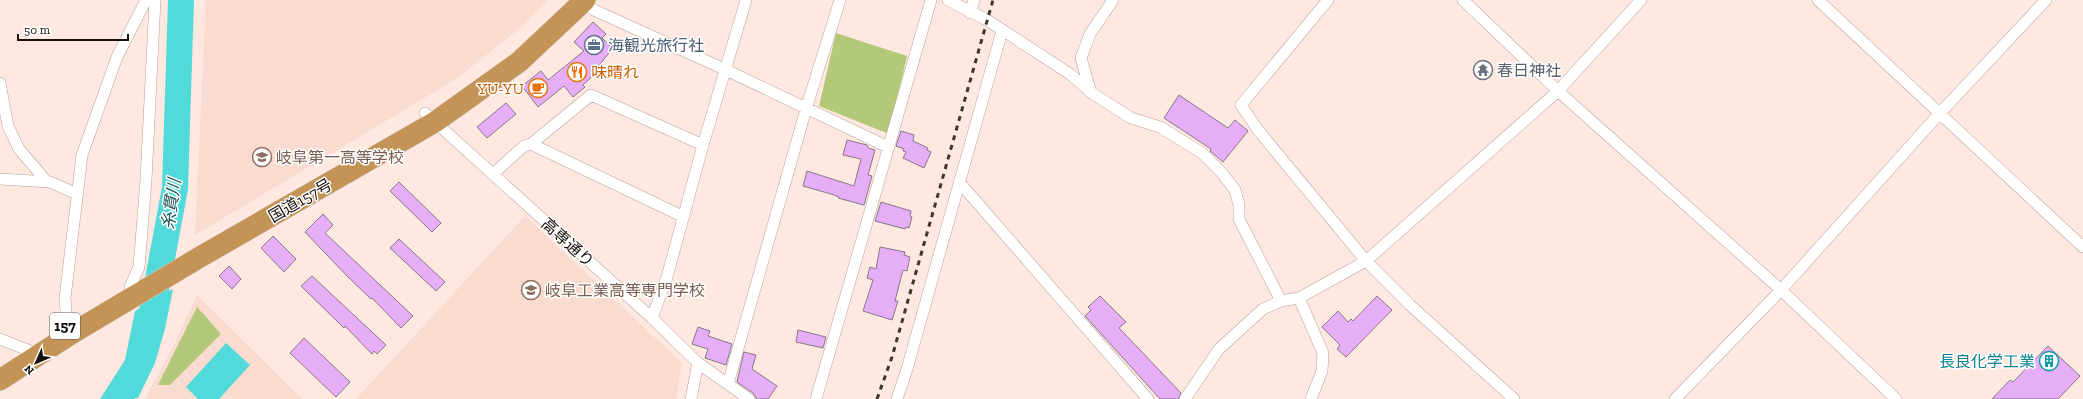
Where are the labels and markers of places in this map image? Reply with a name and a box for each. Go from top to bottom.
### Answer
office icon: 海観光旅行社 [583,34,605,56]
place label: 海観光旅行社 [608,36,704,55]
temple icon: 春日神社 [1472,59,1494,81]
restaurant icon: 味晴れ [566,61,588,83]
place label: 春日神社 [1497,61,1561,80]
place label: 味晴れ [591,63,639,82]
cafe icon: YU-YU [527,77,549,99]
place label: YU-YU [476,79,524,98]
school or university icon: 岐阜第一高等学校 [251,146,273,168]
place label: 岐阜第一高等学校 [276,148,404,167]
school or university icon: 岐阜工業高等専門学校 [520,279,542,301]
place label: 岐阜工業高等専門学校 [545,281,705,300]
building icon: 長良化学工業 [2038,350,2060,372]
place label: 長良化学工業 [1939,352,2035,371]

